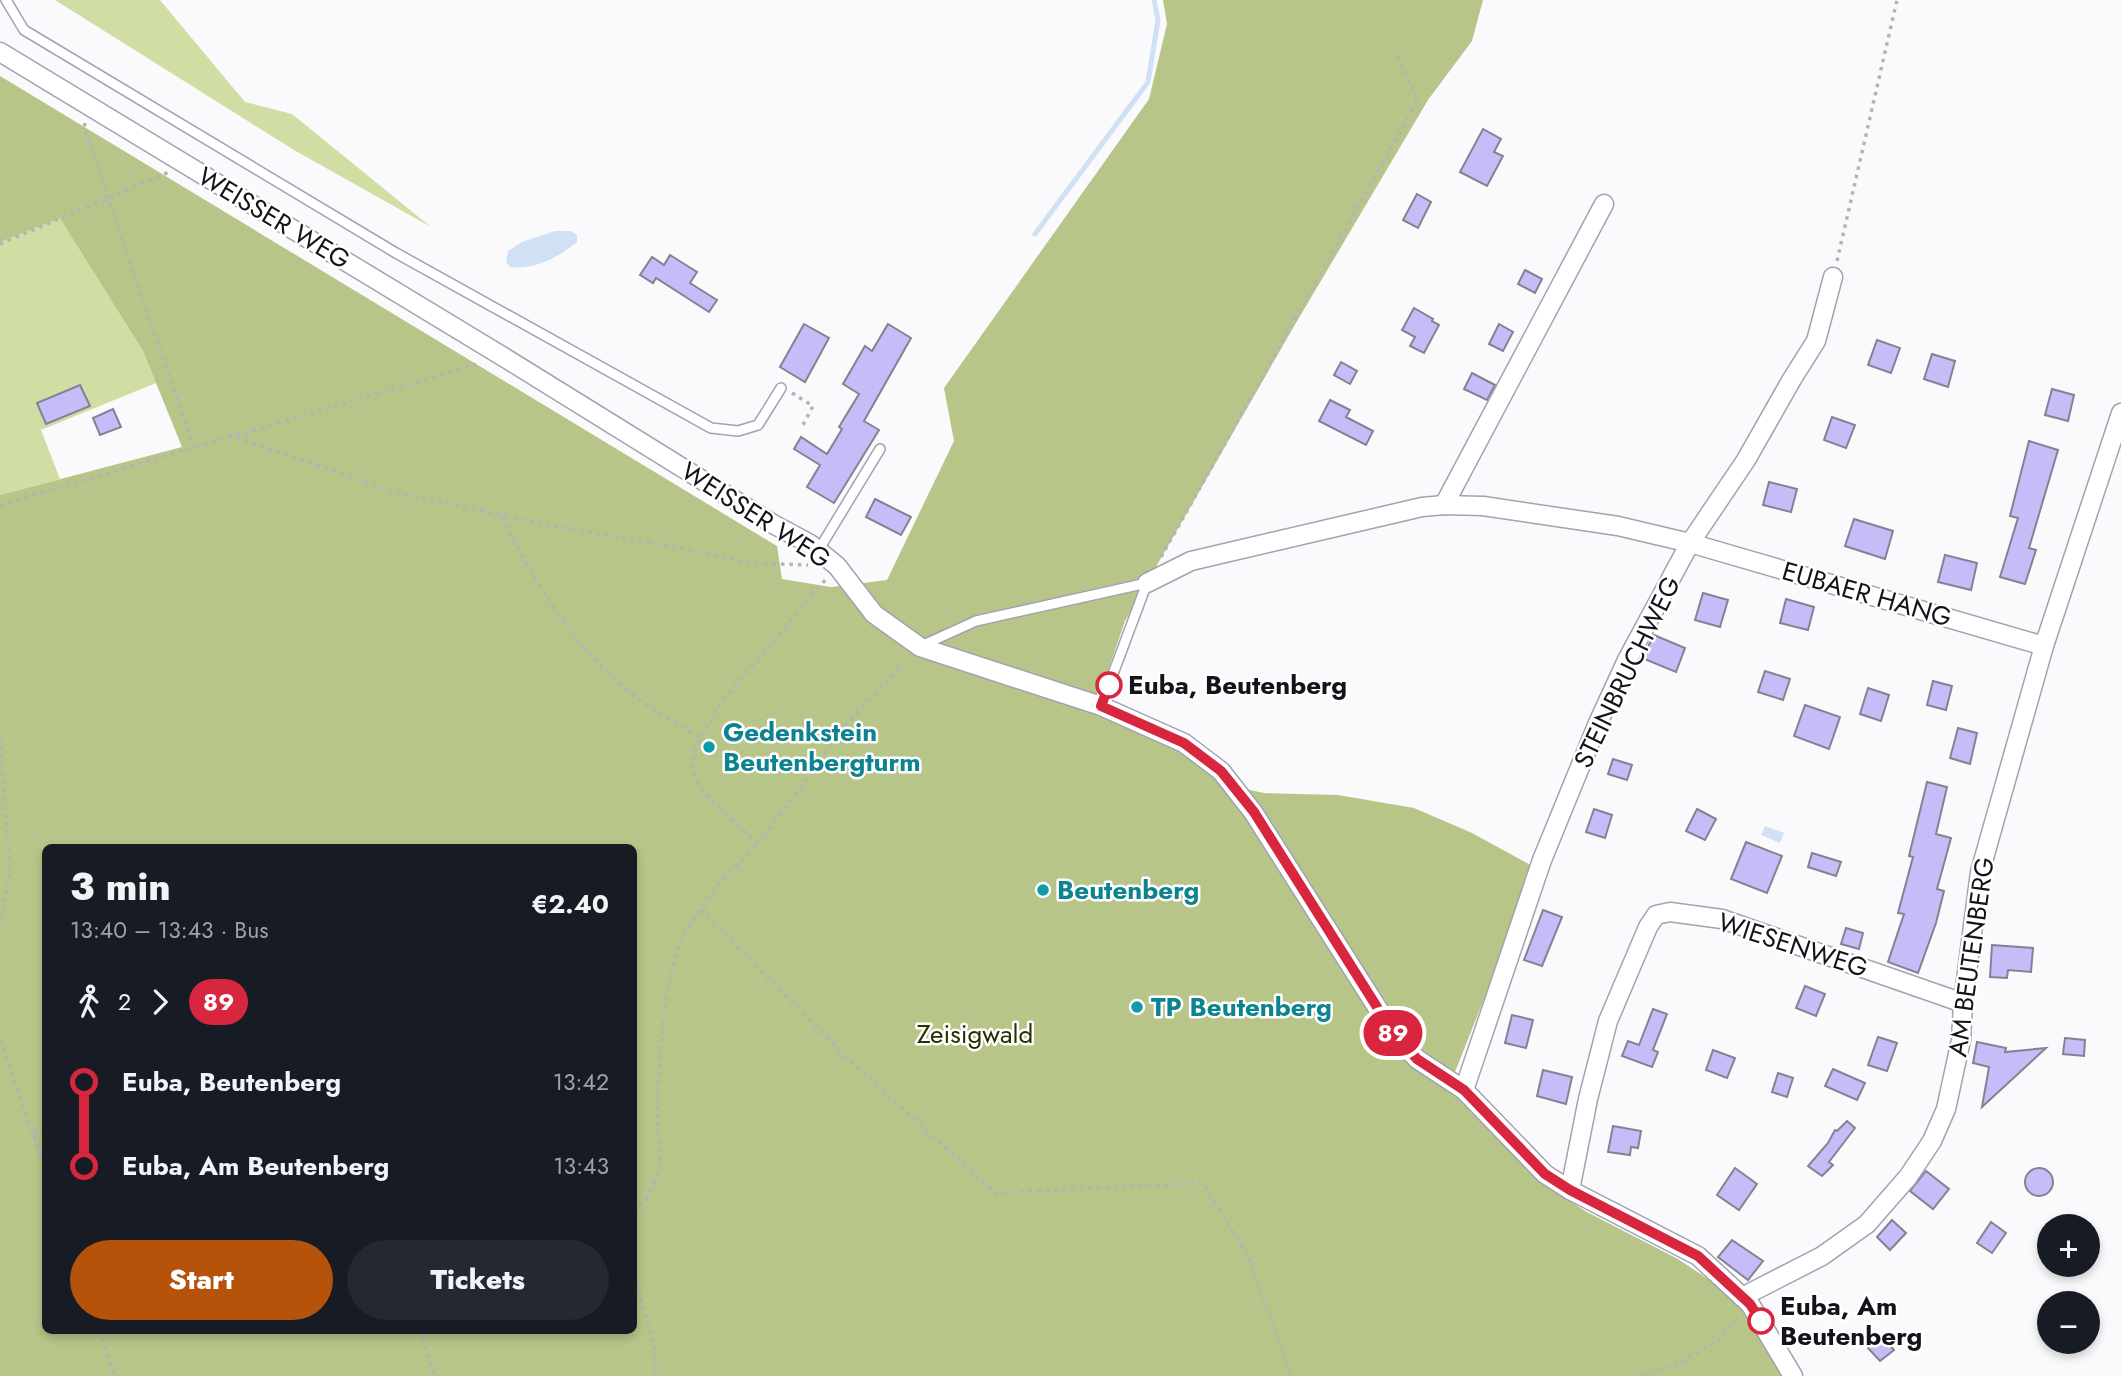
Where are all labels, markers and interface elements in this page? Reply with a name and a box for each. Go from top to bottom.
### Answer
street label: WEISSER WEG [191,157,357,279]
street label: WEISSER WEG [674,452,838,578]
street label: EUBAER HANG [1778,552,1956,636]
street label: STEINBRUCHWEG [1564,570,1690,774]
place label: Euba, Beutenberg [1128,666,1347,704]
marker: Euba, Beutenberg [1096,672,1122,698]
place label: Gedenkstein Beutenbergturm [723,713,921,781]
marker: Gedenkstein Beutenbergturm [701,739,717,755]
street label: AM BEUTENBERG [1938,855,2004,1059]
text: 3 min [70,859,171,914]
place label: Beutenberg [1057,871,1199,909]
marker: Beutenberg [1035,882,1051,898]
text: €2.40 [531,885,609,923]
street label: WIESENWEG [1713,903,1873,987]
text: 13:40 – 13:43 · Bus [70,913,269,947]
icon: walk [70,983,108,1021]
icon: forward [141,983,179,1021]
text: 89 [203,984,234,1019]
text: 2 [118,985,131,1019]
place label: TP Beutenberg [1151,988,1332,1026]
marker: TP Beutenberg [1129,999,1145,1015]
line badge: 89 [1362,1010,1424,1056]
park label: Zeisigwald [917,1015,1033,1053]
text: 89 [1377,1015,1409,1050]
text: Euba, Beutenberg [122,1063,341,1101]
text: 13:42 [553,1065,609,1099]
text: Euba, Am Beutenberg [122,1147,389,1185]
text: 13:43 [553,1149,609,1183]
map controls [2037,1214,2100,1354]
button: + [2037,1214,2100,1277]
button: Start [70,1240,333,1320]
button: Tickets [347,1240,609,1320]
place label: Euba, Am Beutenberg [1780,1287,1922,1355]
button: − [2037,1291,2100,1354]
marker: Euba, Am Beutenberg [1748,1308,1774,1334]

